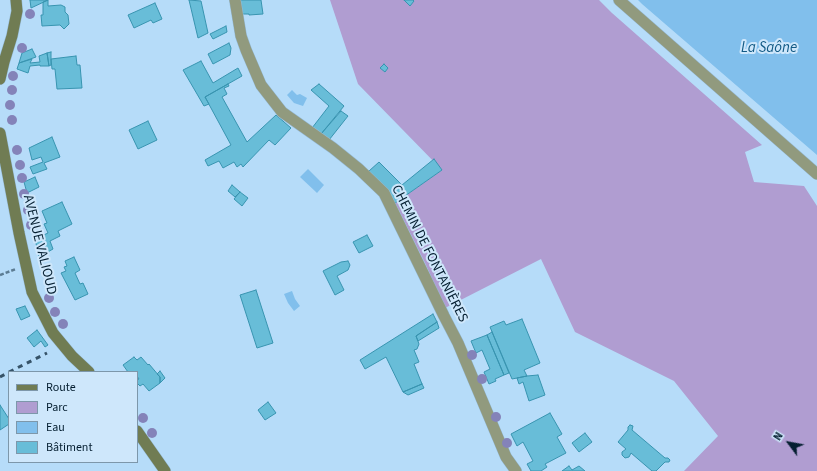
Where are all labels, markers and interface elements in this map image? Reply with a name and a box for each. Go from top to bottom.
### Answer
water label: La Saône [741,40,797,58]
street label: CHEMIN DE FONTANIÈRES [387,183,471,325]
street label: AVENUE VALIOUD [18,193,60,297]
legend [8,371,138,463]
text: Route [46,379,76,396]
text: Parc [46,399,68,416]
text: Eau [46,419,65,436]
north arrow [769,423,809,463]
text: N [770,429,787,443]
text: Bâtiment [46,439,92,456]

